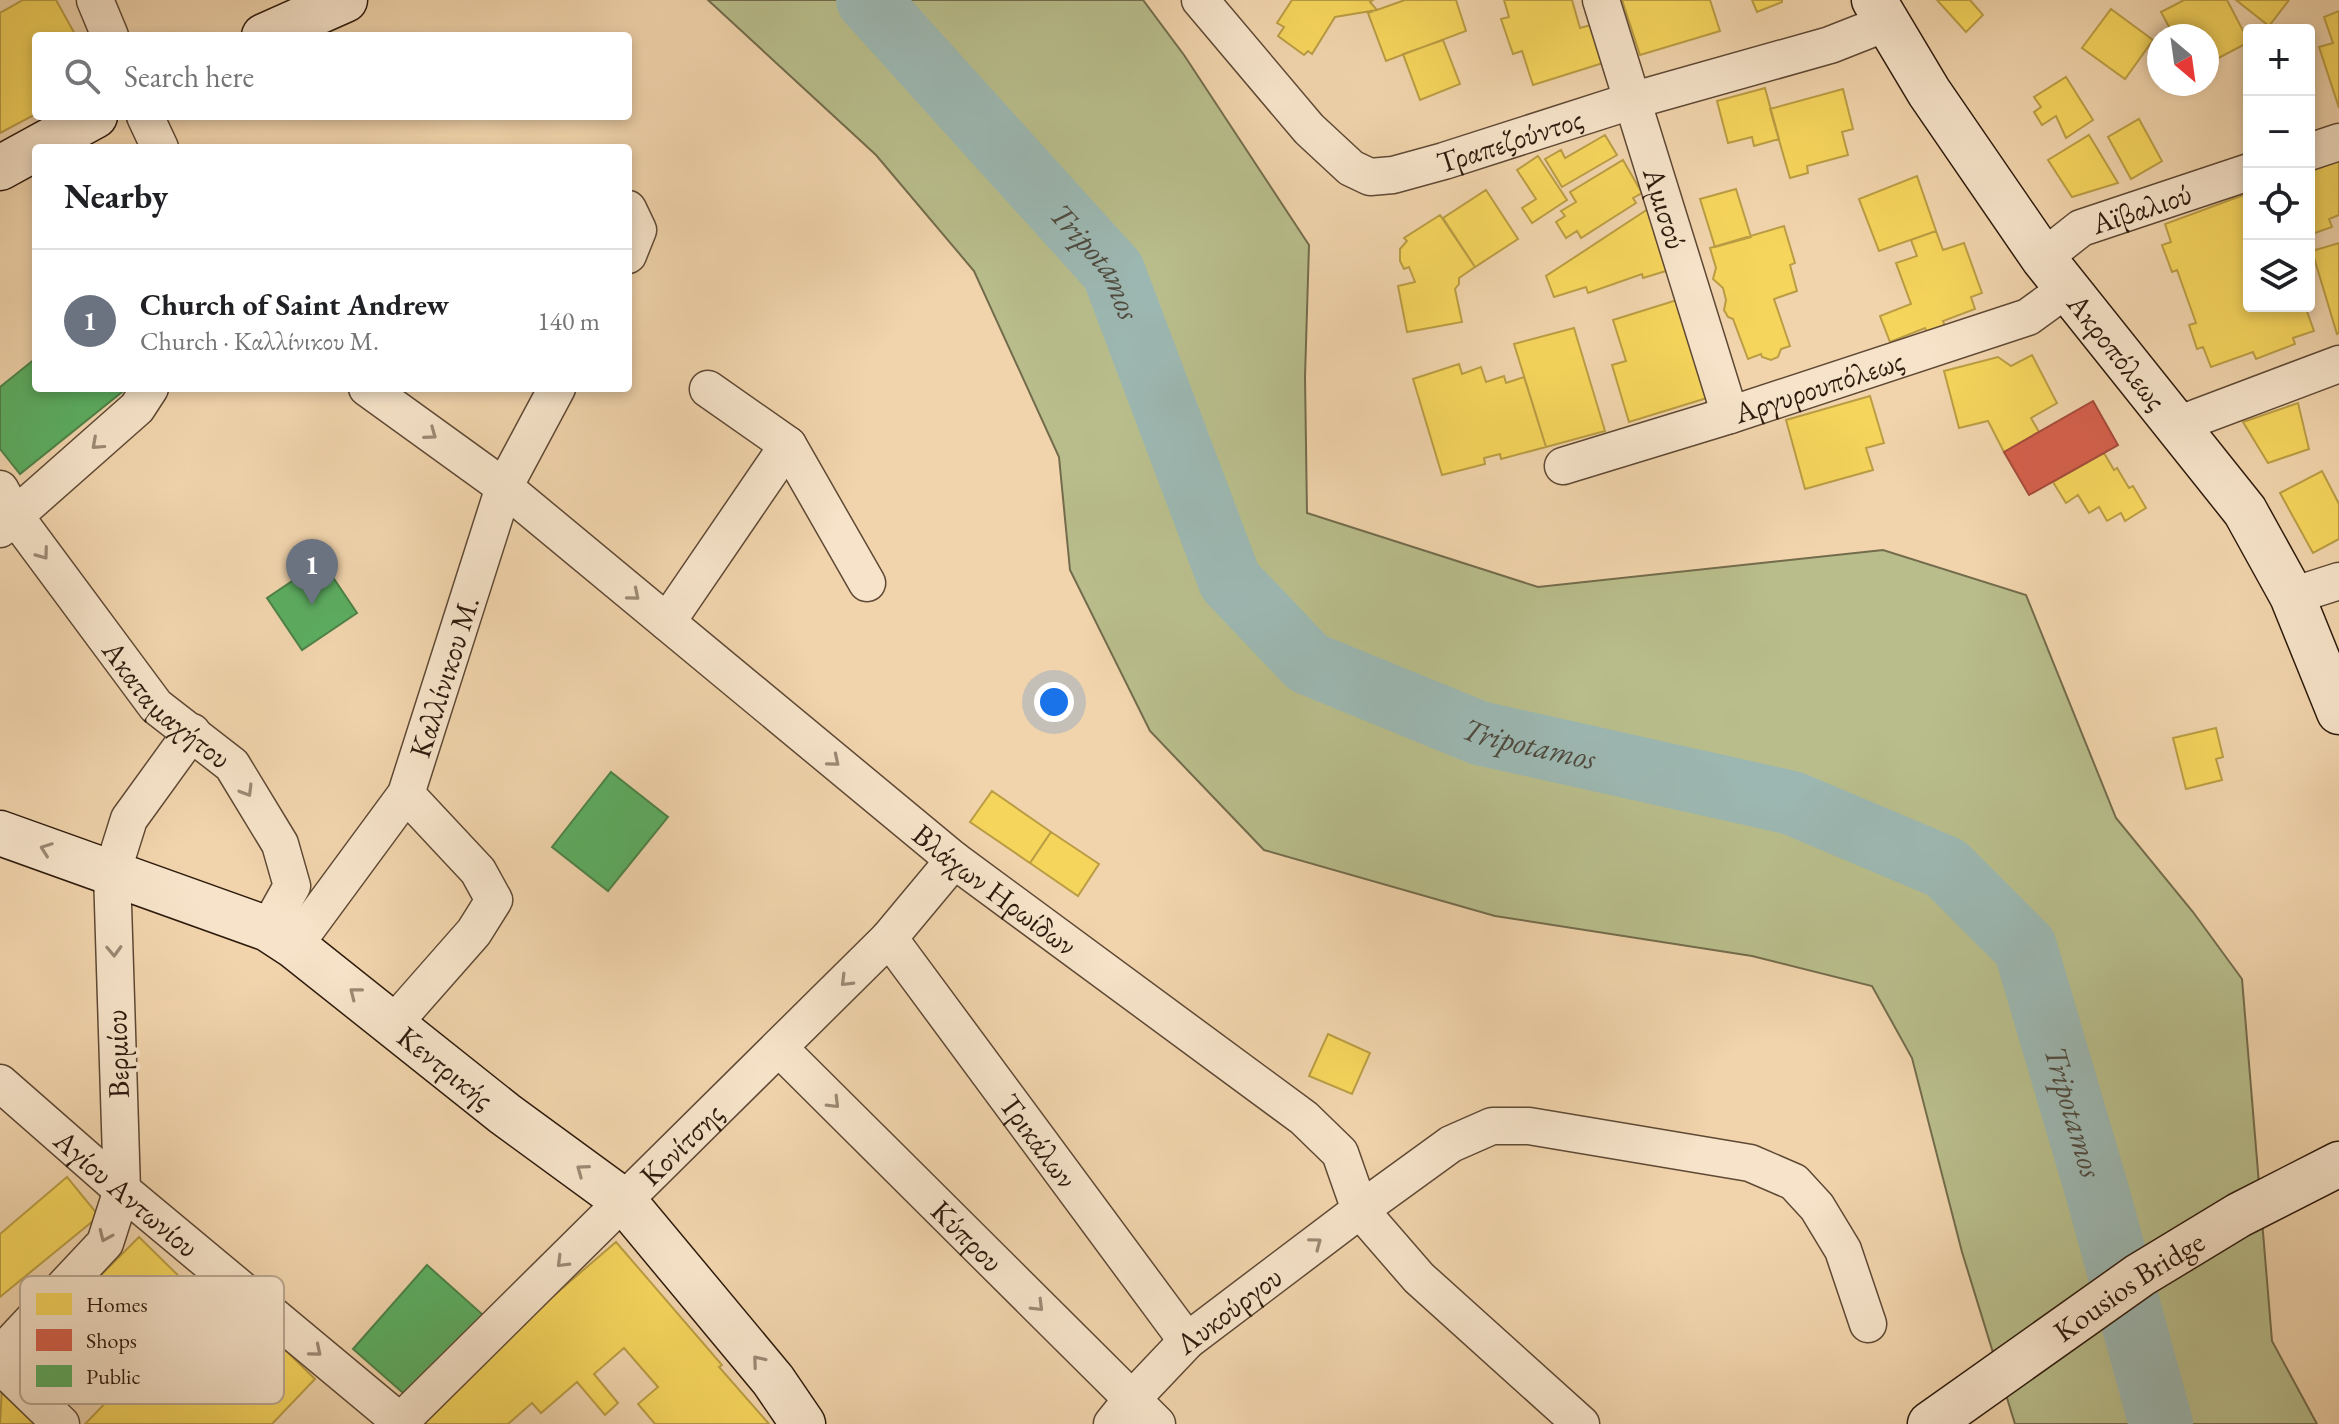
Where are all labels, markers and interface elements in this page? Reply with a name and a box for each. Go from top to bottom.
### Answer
north arrow [2147,24,2219,96]
map controls [2243,24,2315,312]
button: + [2243,24,2315,96]
search box [32,32,632,120]
icon: search [60,54,104,98]
text: Search here [124,57,254,96]
button: − [2243,96,2315,168]
street label: Τραπεζούντος [1432,98,1587,182]
street label: Αμισού [1634,162,1697,254]
button: locate [2243,168,2315,240]
street label: Αϊβαλιού [2085,173,2196,243]
text: Nearby [64,174,168,218]
water label: Tripotamos [1040,194,1151,326]
button: layers [2243,240,2315,312]
street label: Ακροπόλεως [2058,284,2176,418]
text: Church of Saint Andrew [140,285,449,324]
text: 1 [83,304,97,338]
text: 140 m [537,304,600,338]
text: Church · Καλλίνικου Μ. [140,324,379,358]
street label: Αργυρουπόλεως [1728,340,1909,432]
one-way arrow [422,424,436,439]
one-way arrow [91,434,106,449]
pin: 1 [286,539,338,605]
one-way arrow [33,545,48,559]
one-way arrow [625,585,639,600]
street label: Καλλίνικου Μ. [399,591,488,762]
street label: Ακαταμαχήτου [93,631,240,777]
your location [1034,682,1074,722]
water label: Tripotamos [1456,707,1600,780]
one-way arrow [825,751,840,766]
one-way arrow [237,782,253,797]
street label: Βλάχων Ηρωίδων [905,815,1085,964]
one-way arrow [40,843,54,859]
one-way arrow [106,945,123,958]
one-way arrow [841,972,856,986]
one-way arrow [349,989,364,1003]
street label: Βερμίου [96,1009,138,1099]
street label: Κεντρικής [390,1017,502,1117]
water label: Tripotamos [2034,1041,2113,1183]
street label: Τρικάλων [991,1086,1087,1196]
street label: Κονίτσης [631,1094,731,1194]
one-way arrow [825,1094,839,1108]
street label: Αγίου Αντωνίου [46,1120,207,1266]
one-way arrow [577,1165,591,1180]
street label: Κύπρου [923,1191,1012,1280]
street label: Kousios Bridge [2045,1221,2211,1350]
one-way arrow [99,1227,115,1242]
one-way arrow [1307,1238,1322,1252]
one-way arrow [557,1253,571,1267]
street label: Λυκούργου [1167,1257,1290,1363]
legend [20,1276,284,1404]
text: Homes [86,1290,148,1319]
one-way arrow [1029,1297,1043,1311]
text: Shops [86,1326,137,1355]
one-way arrow [306,1341,321,1356]
one-way arrow [753,1355,768,1370]
text: Public [86,1362,140,1391]

